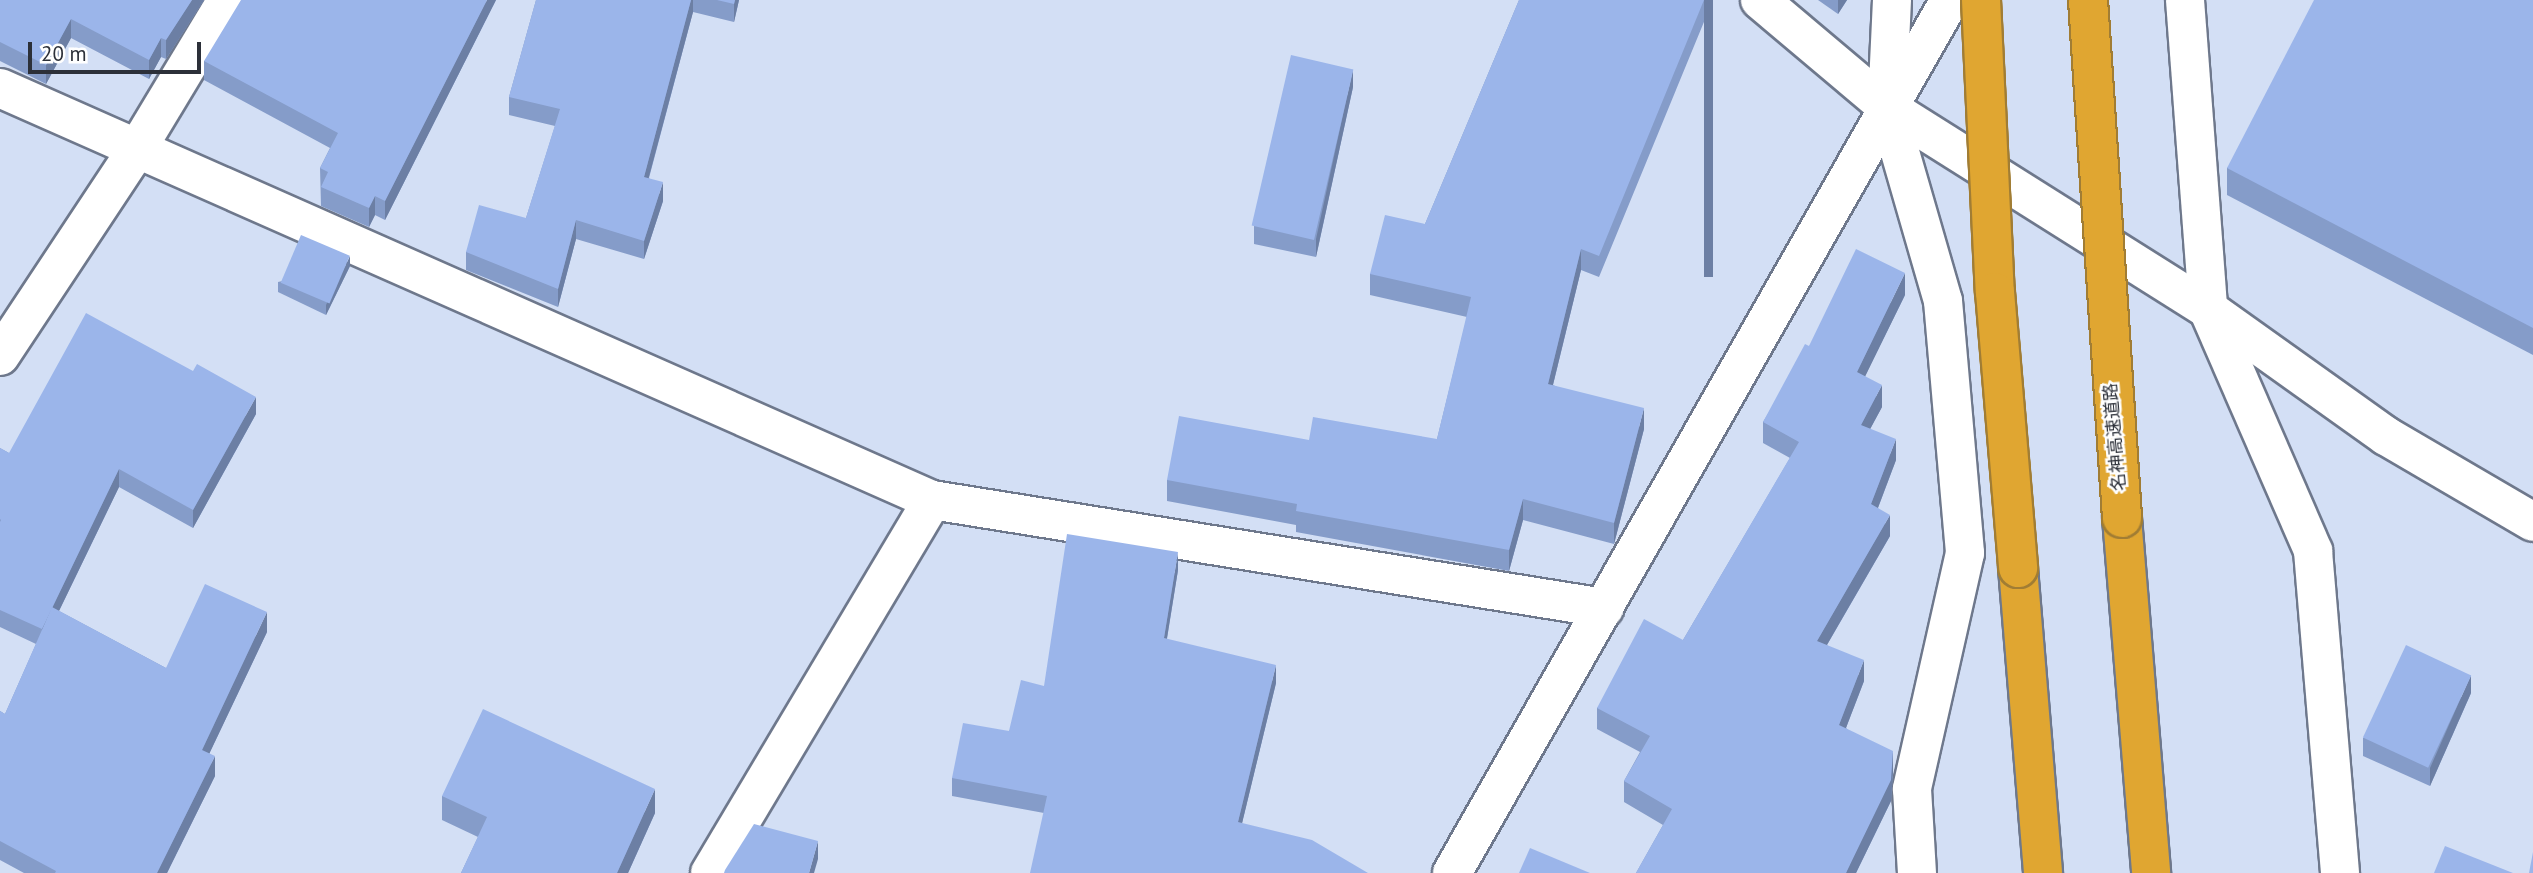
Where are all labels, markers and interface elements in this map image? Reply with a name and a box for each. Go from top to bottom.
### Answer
scale bar [32,28,205,72]
text: 20 m [41,40,87,67]
street label: 名神高速道路 [2100,382,2130,492]

